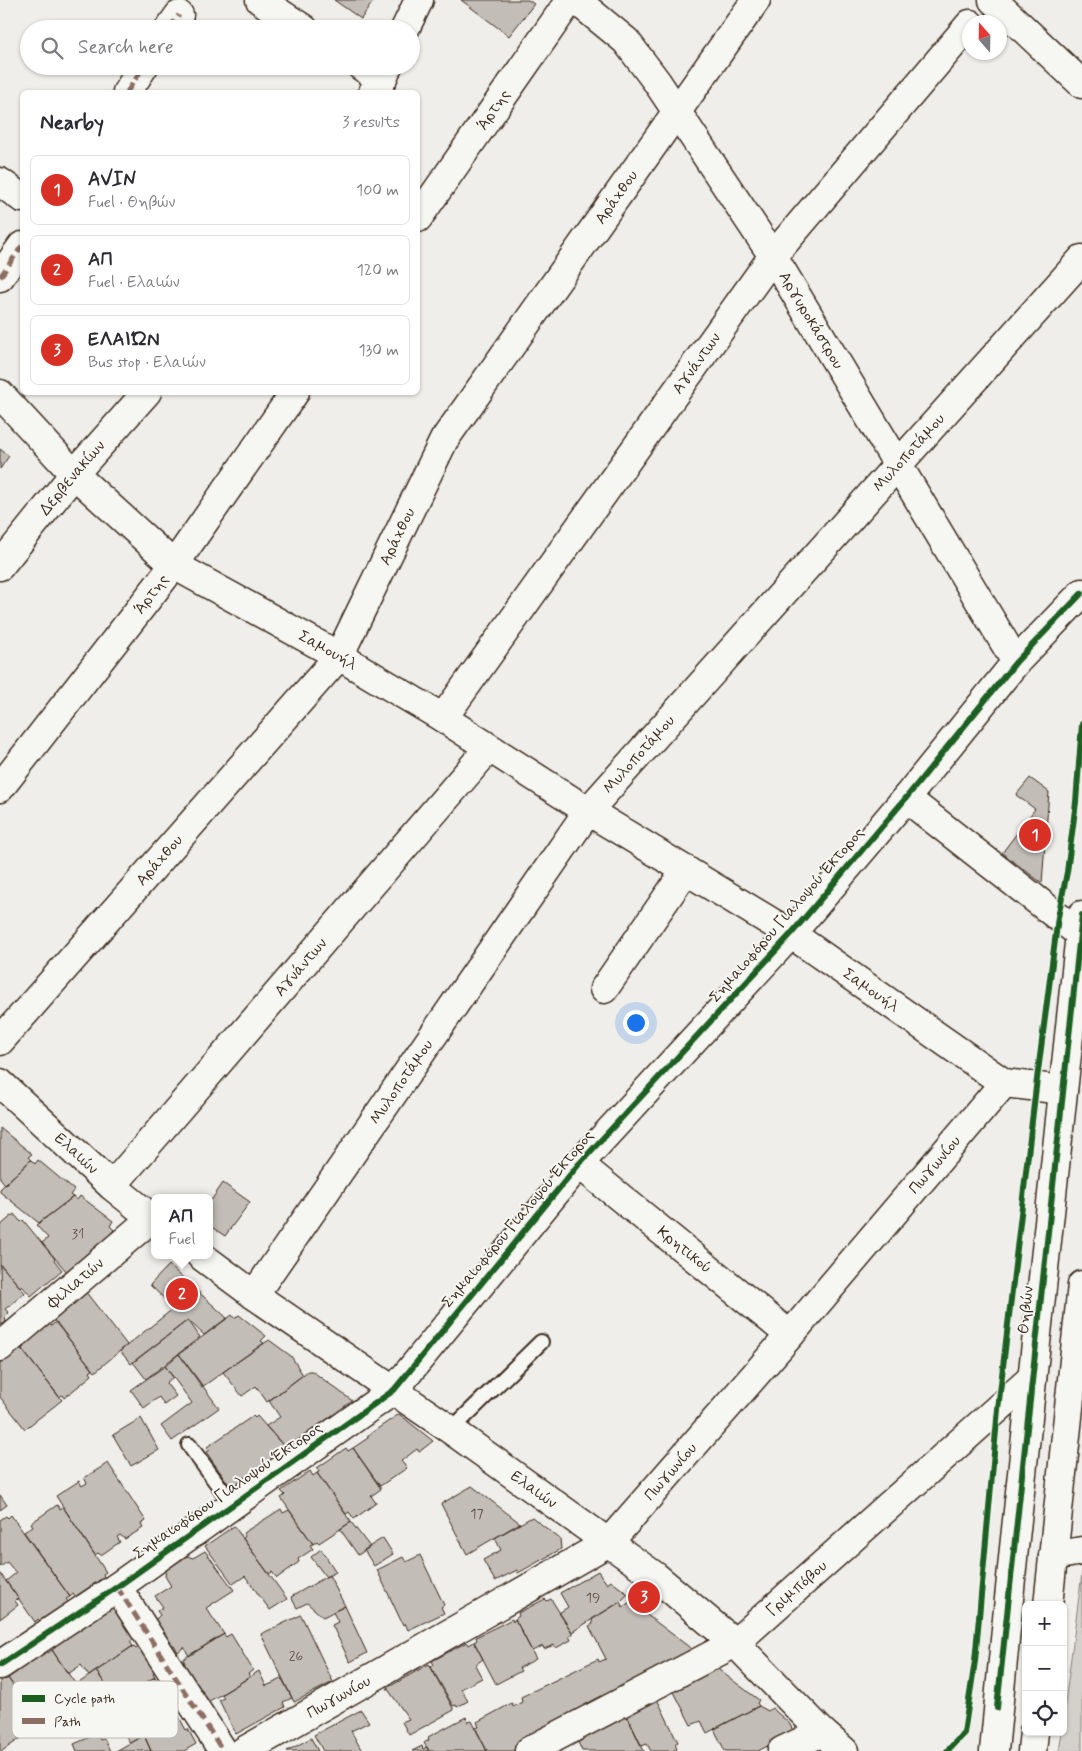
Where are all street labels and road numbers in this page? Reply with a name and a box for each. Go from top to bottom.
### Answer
street label: Άρτης [472,85,515,134]
street label: Αράχθου [590,166,643,228]
street label: Αργυροκάστρου [774,268,849,373]
street label: Αγνάντων [667,328,726,398]
street label: Μυλοποτάμου [868,409,949,496]
street label: Δερβενακίων [34,436,110,520]
street label: Αράχθου [374,504,420,569]
street label: Άρτης [129,570,173,618]
street label: Σαμουήλ [295,625,361,675]
street label: Μυλοποτάμου [598,711,679,798]
street label: Σημαιοφόρου Γιαλοψού Έκτορος [705,823,869,1007]
street label: Αράχθου [131,830,187,890]
street label: Αγνάντων [269,933,332,1001]
street label: Σαμουήλ [839,963,903,1017]
street label: Μυλοποτάμου [364,1035,438,1128]
street label: Σημαιοφόρου Γιαλοψού Έκτορος [437,1126,599,1312]
street label: Ελαιών [50,1128,103,1179]
street label: Πωγωνίου [904,1131,965,1198]
street label: Κρητικού [653,1221,716,1278]
street label: Φιλιατών [42,1253,108,1314]
street label: Θηβών [1013,1285,1039,1335]
street label: Σημαιοφόρου Γιαλοψού Έκτορος [129,1418,327,1564]
street label: Πωγωνίου [639,1438,702,1505]
street label: Ελαιών [506,1466,561,1513]
street label: Γριμπόβου [761,1555,831,1621]
street label: Πωγωνίου [303,1670,374,1723]

